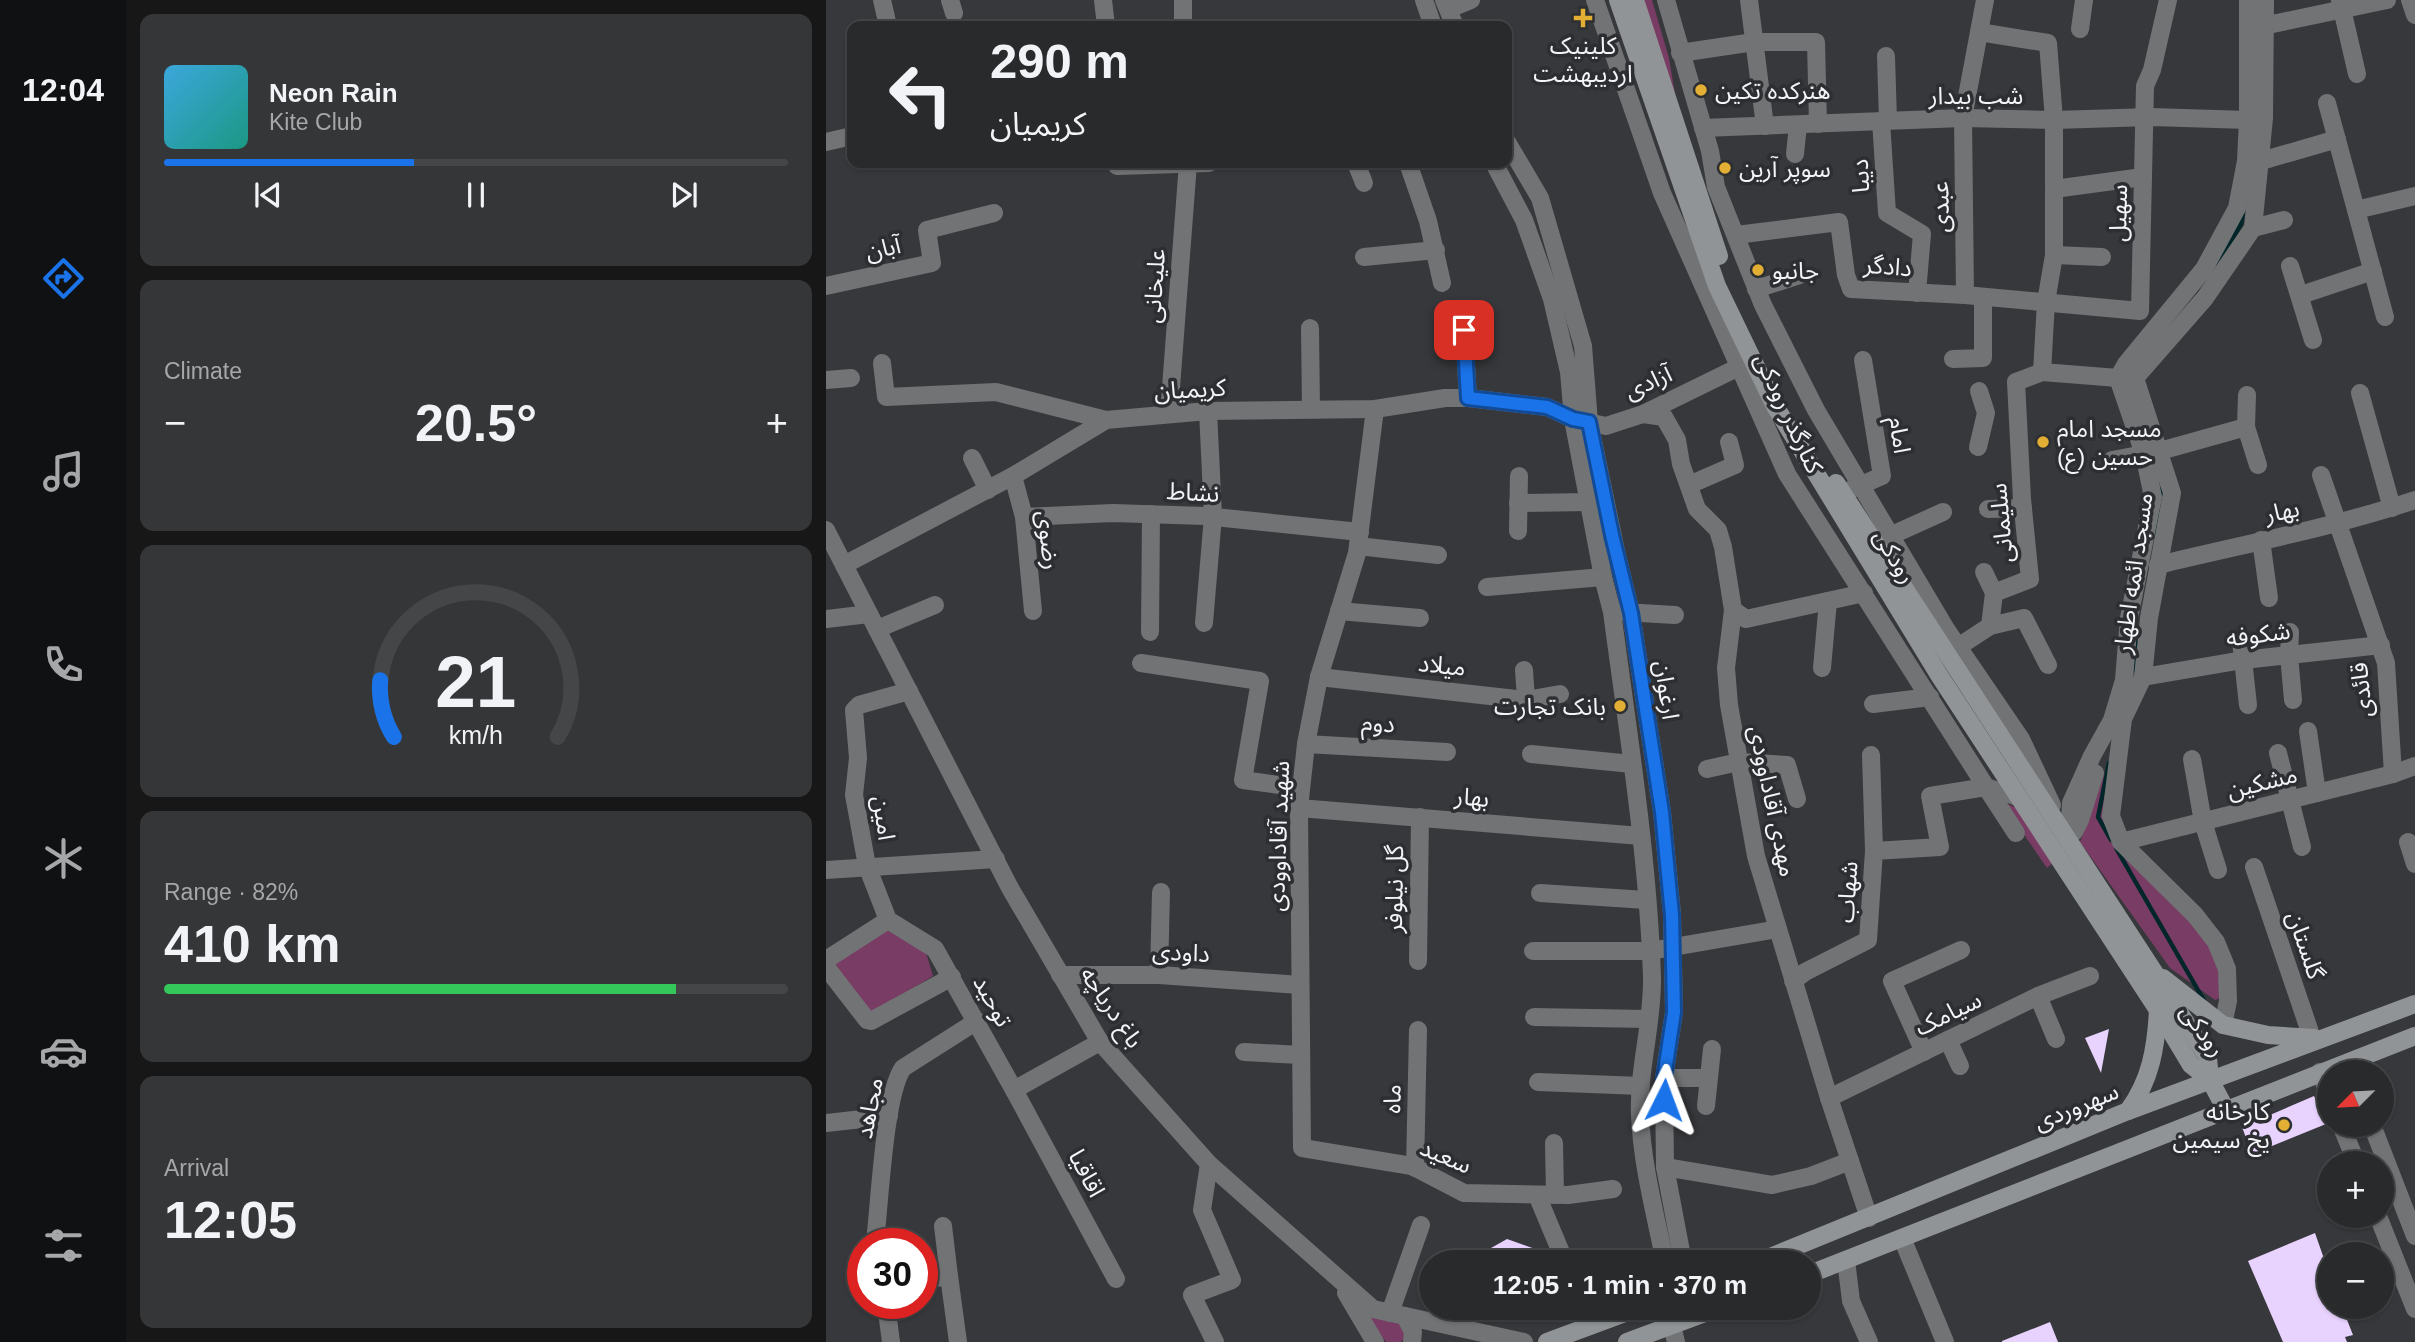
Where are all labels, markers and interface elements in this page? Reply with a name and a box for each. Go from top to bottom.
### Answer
marker: کلینیک اردیبهشت [1573,8,1593,28]
place label: کلینیک اردیبهشت [1533,32,1633,88]
text: 290 m [990,34,1129,88]
icon: left [875,49,966,140]
text: 12:04 [22,72,104,108]
place label: هنرکده تکین [1715,77,1830,105]
text: Neon Rain [269,78,398,108]
marker: هنرکده تکین [1693,82,1709,98]
street label: شب بیدار [1928,82,2023,110]
text: کریمیان [990,106,1086,142]
text: Kite Club [269,109,362,135]
place label: سوپر آرین [1739,155,1831,184]
street label: دیبا [1846,158,1874,194]
marker: سوپر آرین [1717,160,1733,176]
icon: previous [249,176,287,214]
icon: pause [457,176,495,214]
icon: next [665,176,703,214]
street label: عبدی [1926,181,1955,233]
street label: سهیل [2104,184,2132,242]
street label: آبان [863,231,904,266]
street label: علیخانی [1138,248,1170,324]
street label: دادگر [1862,250,1913,283]
icon: directions [39,254,88,303]
place label: جانبو [1772,257,1819,285]
marker: جانبو [1750,262,1766,278]
pin [1434,300,1494,360]
icon: arrive [1445,311,1483,349]
street label: کنارگذر رودکی [1748,349,1829,479]
text: Climate [164,358,242,384]
street label: آزادی [1620,359,1677,405]
street label: کریمیان [1153,374,1228,405]
text: 20.5° [415,394,537,452]
text: − [164,402,186,444]
text: + [766,402,788,444]
street label: امام [1879,415,1916,456]
place label: مسجد امام حسین (ع) [2057,415,2162,474]
marker: مسجد امام حسین (ع) [2035,434,2051,450]
icon: music [39,447,88,496]
street label: نشاط [1166,477,1220,507]
street label: سلیمانی [1984,482,2018,564]
street label: مسجد ائمه اطهار [2108,491,2159,656]
street label: بهار [2262,494,2302,529]
street label: رضوی [1031,509,1066,571]
street label: رودکی [1867,524,1922,589]
street label: شکوفه [2224,617,2292,652]
icon: phone [39,640,88,689]
text: 21 [436,641,516,722]
street label: میلاد [1417,649,1467,681]
street label: ارغوان [1649,659,1685,721]
street label: قائدی [2345,661,2378,719]
place label: بانک تجارت [1494,693,1606,721]
marker: بانک تجارت [1612,698,1628,714]
street label: دوم [1360,709,1396,742]
text: km/h [449,721,503,749]
street label: مهدی آقاداوودی [1743,723,1802,879]
street label: شهید آقاداوودی [1262,760,1295,912]
street label: مشکین [2224,760,2300,804]
street label: بهار [1453,782,1490,813]
street label: امین [867,794,900,842]
icon: climate [39,834,88,883]
street label: گل نیلوفر [1380,844,1409,934]
street label: شهاب [1831,860,1863,924]
text: Range · 82% [164,879,298,905]
street label: گلستان [2281,908,2330,984]
text: 410 km [164,915,340,973]
street label: داودی [1151,937,1210,968]
street label: باغ دریاچه [1072,961,1149,1055]
street label: توحید [967,971,1018,1032]
street label: سیامک [1910,985,1986,1041]
street label: رودکی [2174,998,2231,1062]
icon: car [39,1027,88,1076]
north arrow [2317,1060,2394,1138]
map controls [2317,1060,2394,1319]
position arrow [1627,1063,1701,1137]
street label: مجاهد [850,1075,888,1141]
street label: سهروردی [2030,1077,2123,1136]
street label: ماه [1378,1084,1406,1114]
place label: کارخانه یخ سیمین [2172,1098,2271,1157]
marker: کارخانه یخ سیمین [2276,1117,2292,1133]
street label: سعید [1416,1133,1476,1179]
street label: اقاقیا [1063,1145,1111,1202]
button: + [2317,1151,2394,1228]
text: Arrival [164,1155,229,1181]
text: 12:05 [164,1191,297,1249]
icon: filters [39,1221,88,1270]
speed limit sign: 30 [847,1228,938,1319]
button: − [2317,1242,2394,1319]
text: 12:05 · 1 min · 370 m [1493,1270,1747,1300]

